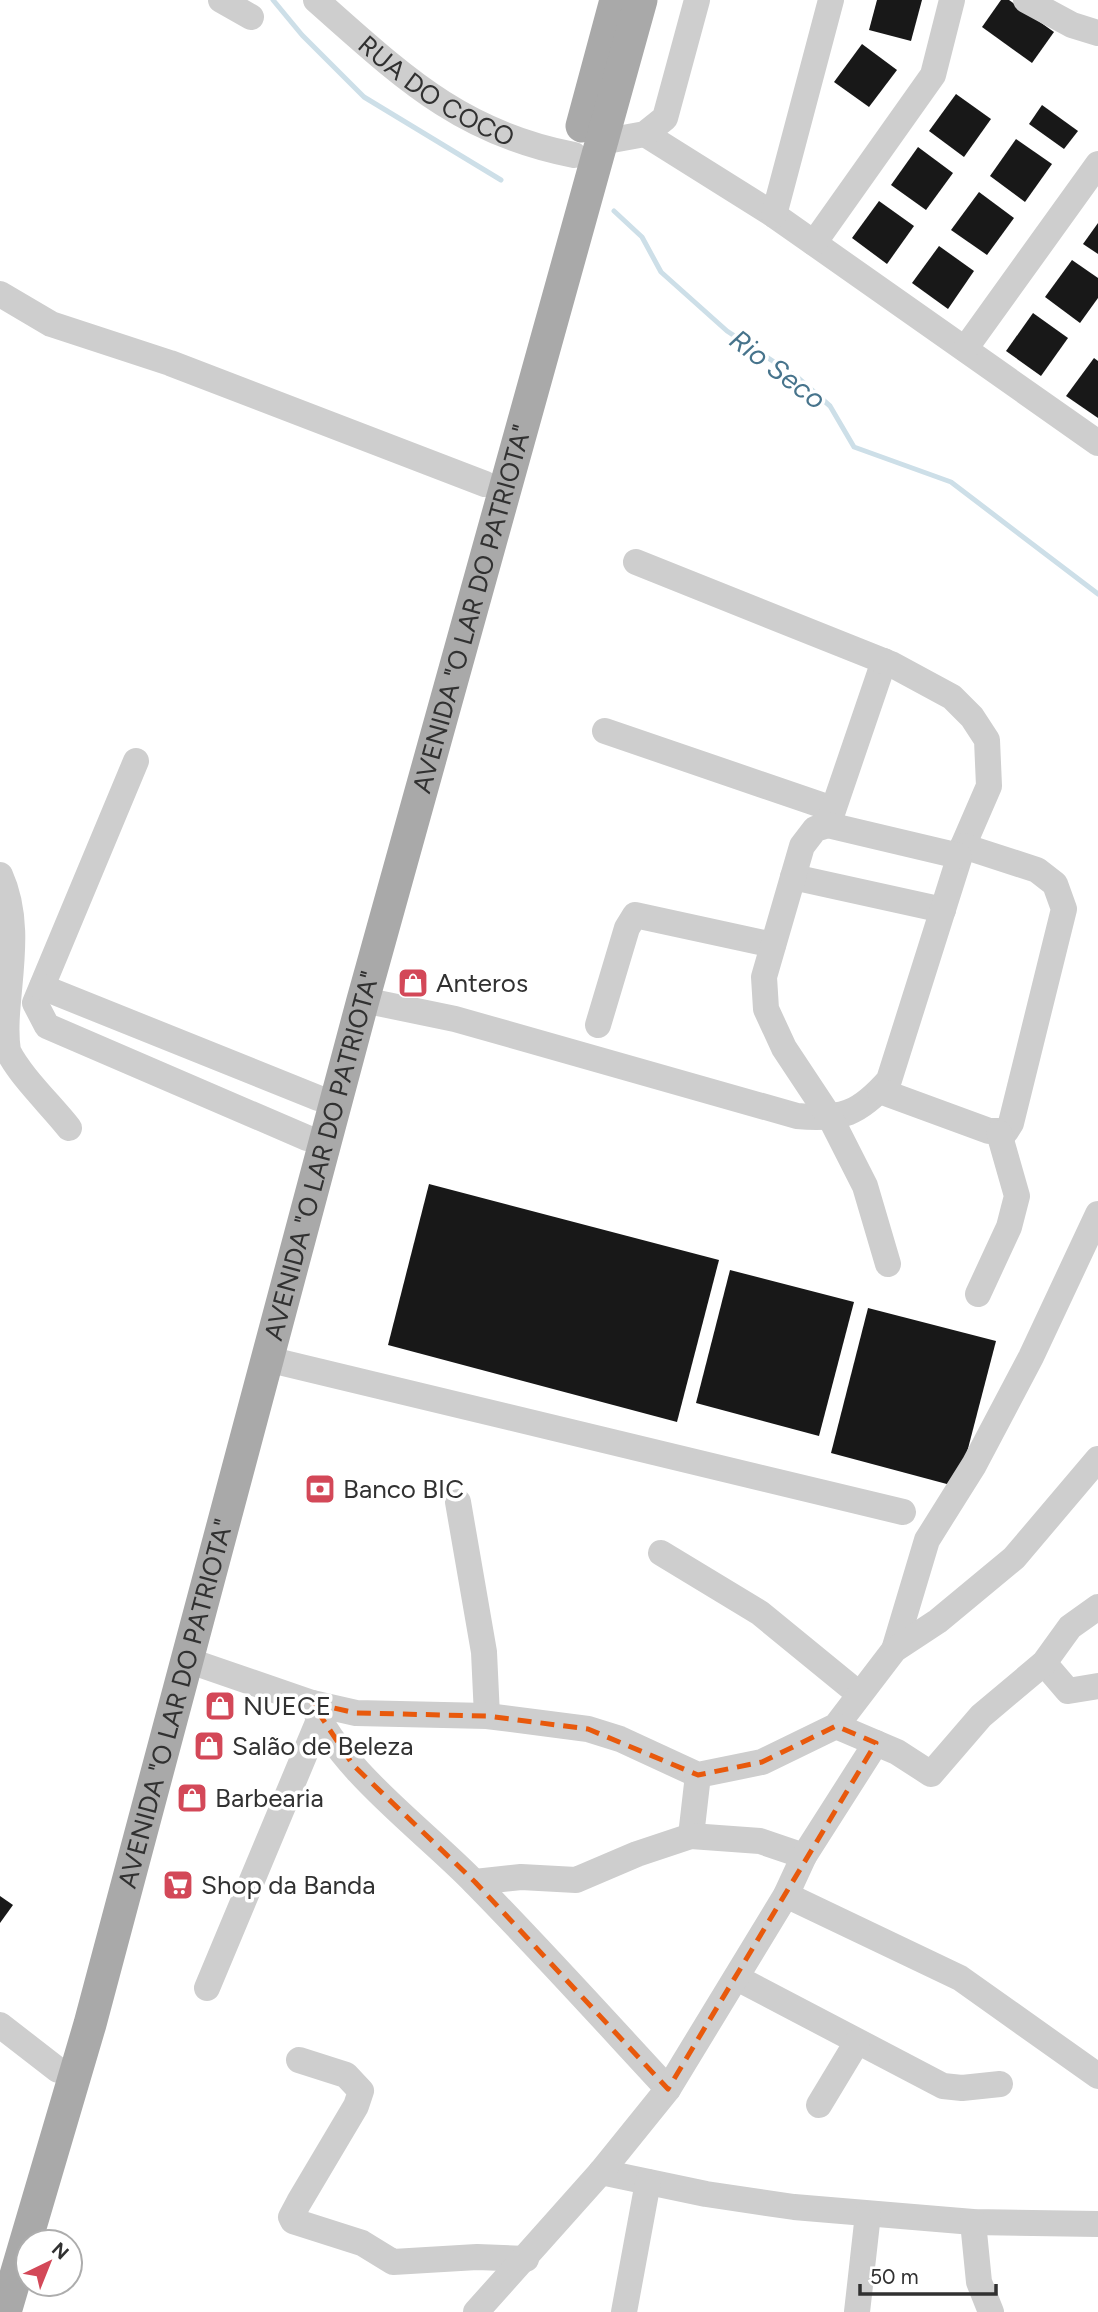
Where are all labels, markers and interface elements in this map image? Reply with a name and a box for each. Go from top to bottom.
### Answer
street label: RUA DO COCO [352,29,519,153]
water label: Rio Seco [723,322,833,416]
street label: AVENIDA "O LAR DO PATRIOTA" [405,421,538,797]
shop icon: Anteros [396,966,430,1000]
street label: AVENIDA "O LAR DO PATRIOTA" [257,967,386,1344]
place label: Anteros [436,967,528,999]
bank icon: Banco BIC [303,1472,337,1506]
place label: Banco BIC [343,1473,464,1505]
street label: AVENIDA "O LAR DO PATRIOTA" [111,1515,240,1892]
shop icon: NUECE [203,1689,237,1723]
place label: NUECE [243,1690,331,1722]
shop icon: Salão de Beleza [192,1729,226,1763]
place label: Salão de Beleza [232,1730,414,1762]
shop icon: Barbearia [175,1781,209,1815]
place label: Barbearia [215,1782,324,1814]
supermarket icon: Shop da Banda [161,1868,195,1902]
place label: Shop da Banda [201,1869,375,1901]
north arrow [14,2228,84,2298]
text: N [47,2238,73,2264]
scale bar [860,2252,996,2296]
text: 50 m [870,2264,919,2289]

